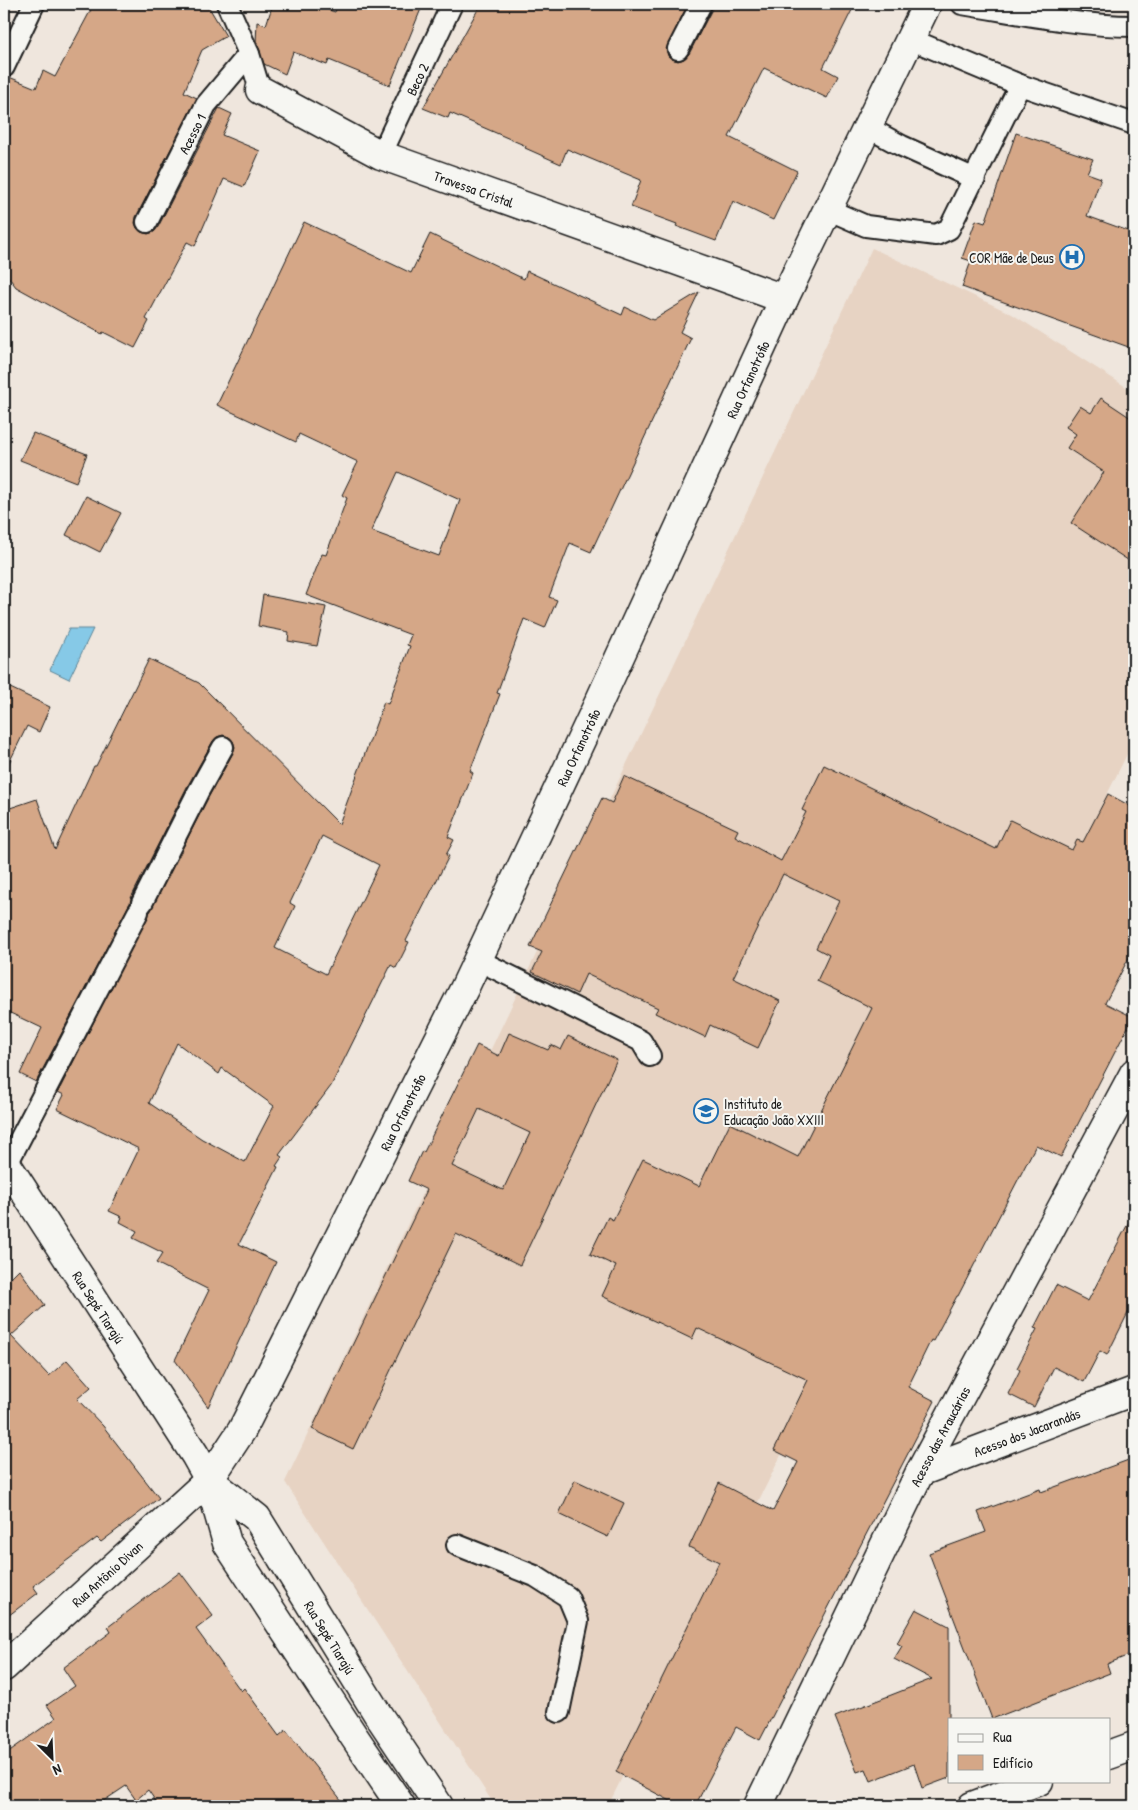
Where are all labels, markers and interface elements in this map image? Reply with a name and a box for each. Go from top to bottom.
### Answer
street label: Beco 2 [401,59,433,98]
street label: Acesso 1 [173,110,210,157]
street label: Travessa Cristal [431,165,517,211]
hospital icon: COR Mãe de Deus [1059,244,1085,270]
place label: COR Mãe de Deus [969,248,1054,267]
street label: Rua Orfanotrófio [721,337,773,421]
street label: Rua Orfanotrófio [551,705,604,789]
street label: Rua Orfanotrófio [375,1070,430,1154]
place label: Instituto de Educação João XXIII [724,1094,824,1129]
school or university icon: Instituto de Educação João XXIII [693,1098,719,1124]
street label: Rua Sepé Tiarajú [69,1267,130,1347]
street label: Acesso das Araucárias [905,1383,974,1489]
street label: Acesso dos Jacarandás [971,1403,1083,1460]
street label: Rua Antônio Divan [67,1536,146,1611]
street label: Rua Sepé Tiarajú [301,1597,360,1677]
legend [948,1718,1110,1782]
text: Rua [993,1726,1012,1747]
north arrow [28,1732,78,1782]
text: Edifício [993,1752,1033,1773]
text: N [50,1760,65,1781]

